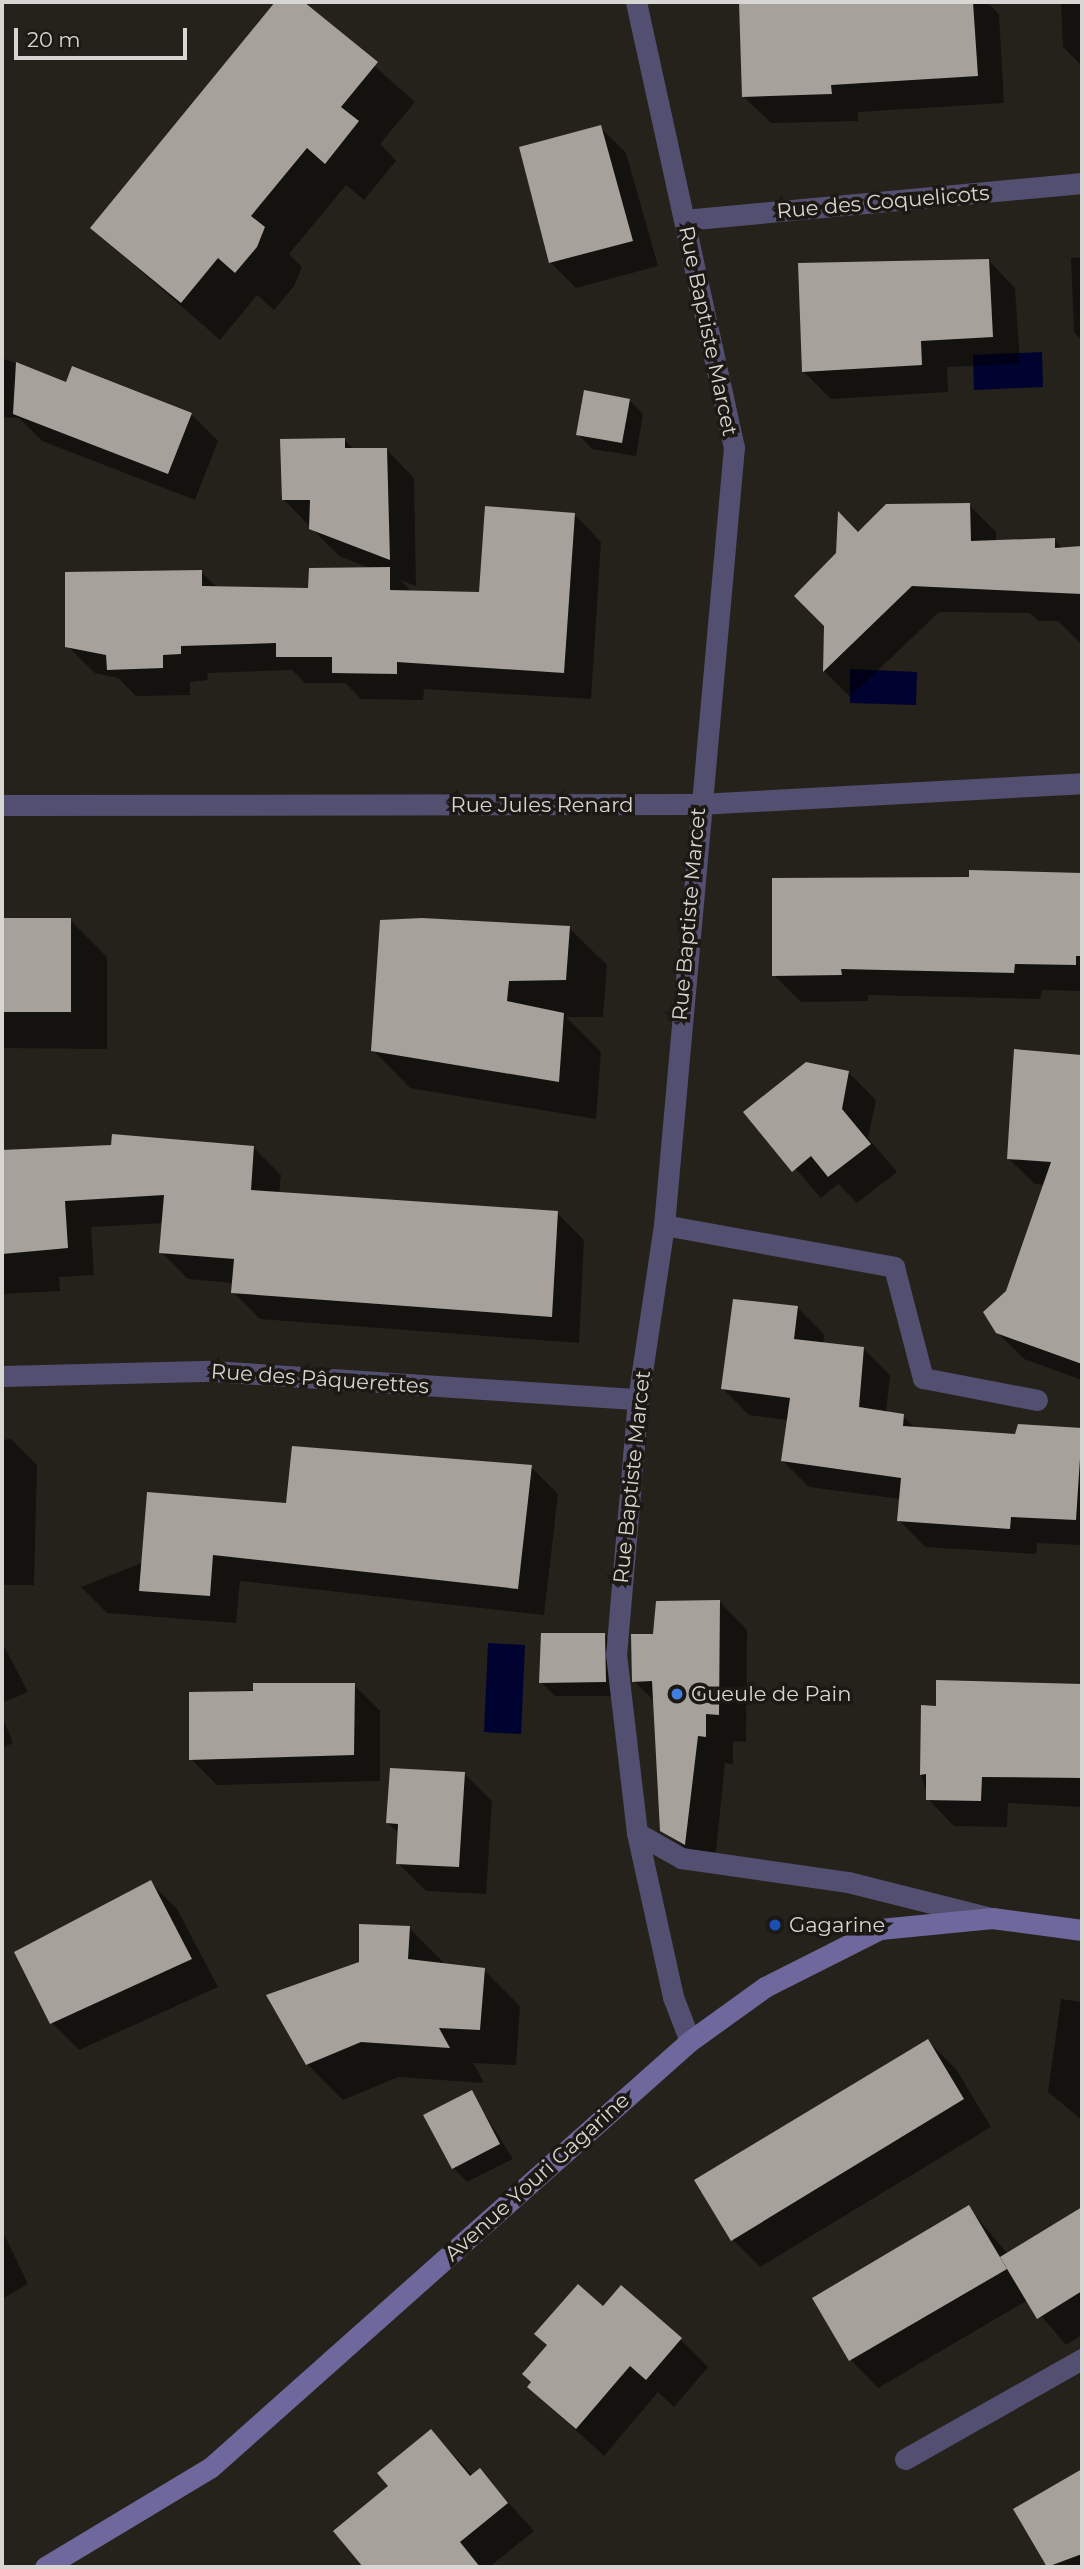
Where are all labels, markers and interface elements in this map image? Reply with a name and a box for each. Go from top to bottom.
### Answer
scale bar [18,14,191,58]
text: 20 m [27,27,81,52]
street label: Rue des Coquelicots [775,180,991,224]
street label: Rue Baptiste Marcet [673,224,743,438]
street label: Rue Jules Renard [450,792,634,818]
street label: Rue Baptiste Marcet [667,806,711,1022]
street label: Rue des Pâquerettes [210,1359,430,1399]
street label: Rue Baptiste Marcet [608,1369,656,1585]
place label: Gueule de Pain [691,1681,851,1707]
marker: Gueule de Pain [669,1686,685,1702]
place label: Gagarine [789,1912,885,1938]
marker: Gagarine [767,1917,783,1933]
street label: Avenue Youri Gagarine [440,2087,634,2267]

